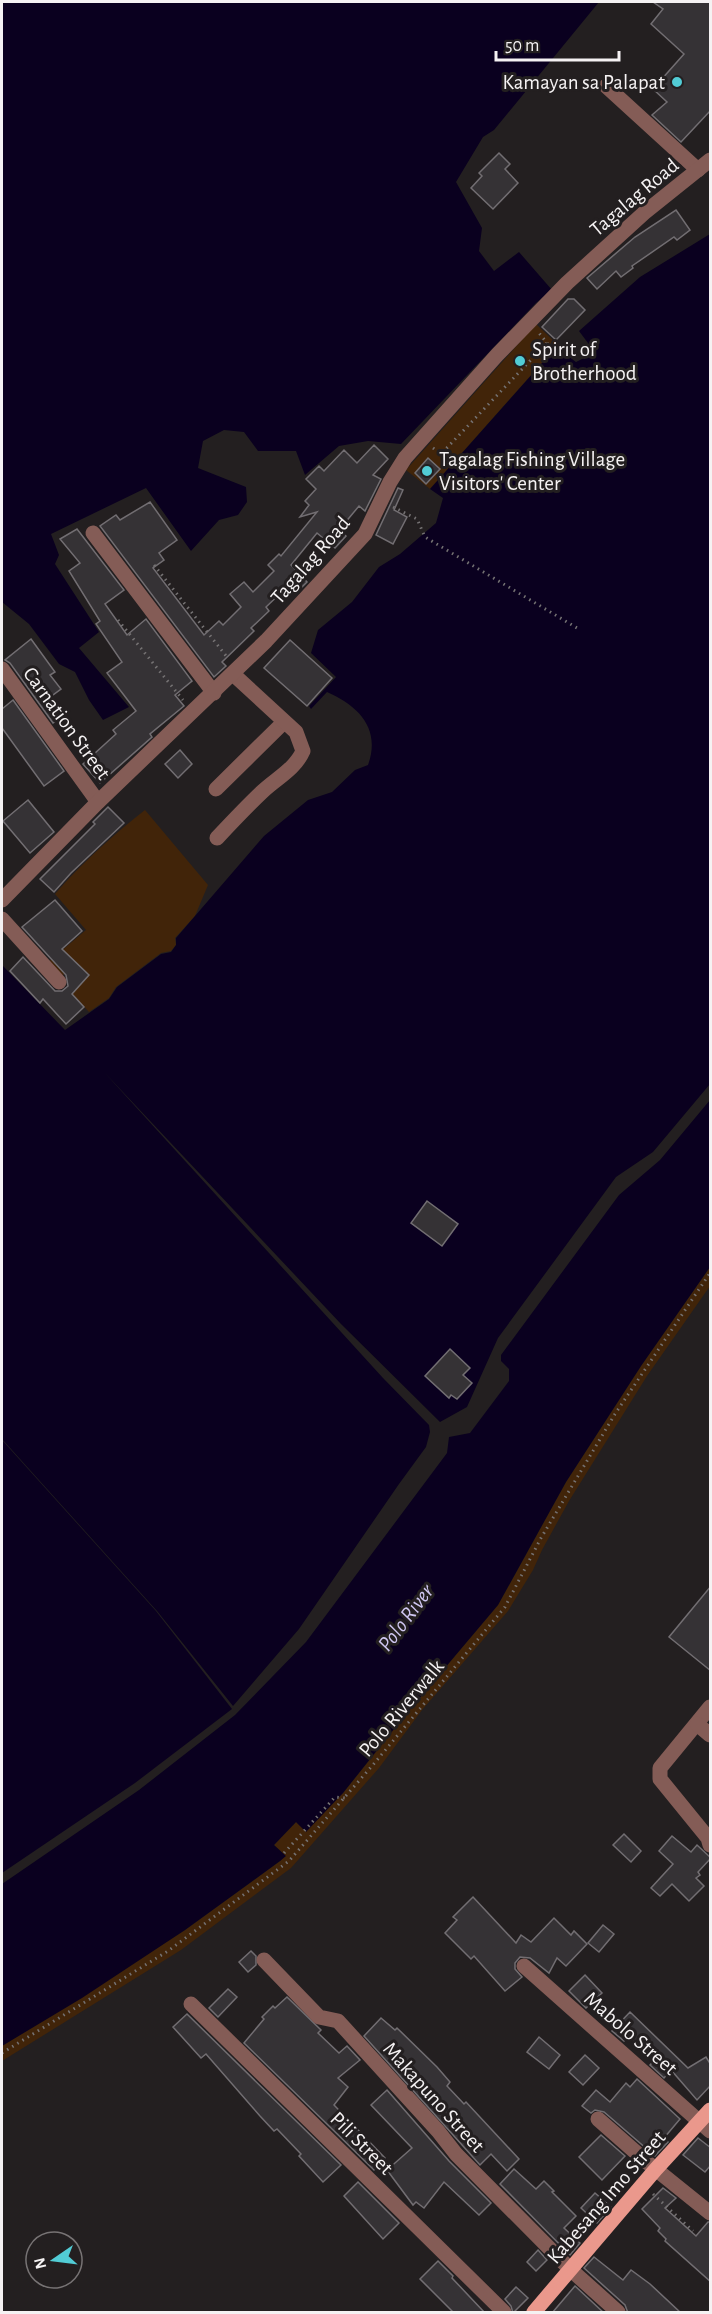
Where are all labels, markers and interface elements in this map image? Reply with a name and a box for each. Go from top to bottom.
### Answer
scale bar [496,24,619,62]
text: 50 m [505,37,539,55]
place label: Kamayan sa Palapat [503,72,665,93]
marker: Kamayan sa Palapat [670,75,684,89]
street label: Tagalag Road [586,154,683,240]
place label: Spirit of Brotherhood [532,339,637,384]
marker: Spirit of Brotherhood [513,354,527,368]
place label: Tagalag Fishing Village Visitors' Center [439,449,625,494]
marker: Tagalag Fishing Village Visitors' Center [420,464,434,478]
street label: Tagalag Road [267,512,354,608]
street label: Carnation Street [19,663,114,784]
water label: Polo River [374,1579,438,1655]
street label: Polo Riverwalk [355,1655,448,1761]
street label: Mabolo Street [580,1988,681,2079]
street label: Makapuno Street [379,2038,489,2157]
street label: Pili Street [326,2108,397,2179]
street label: Kabesang Imo Street [543,2127,670,2268]
north arrow [24,2230,84,2290]
text: N [31,2256,50,2271]

